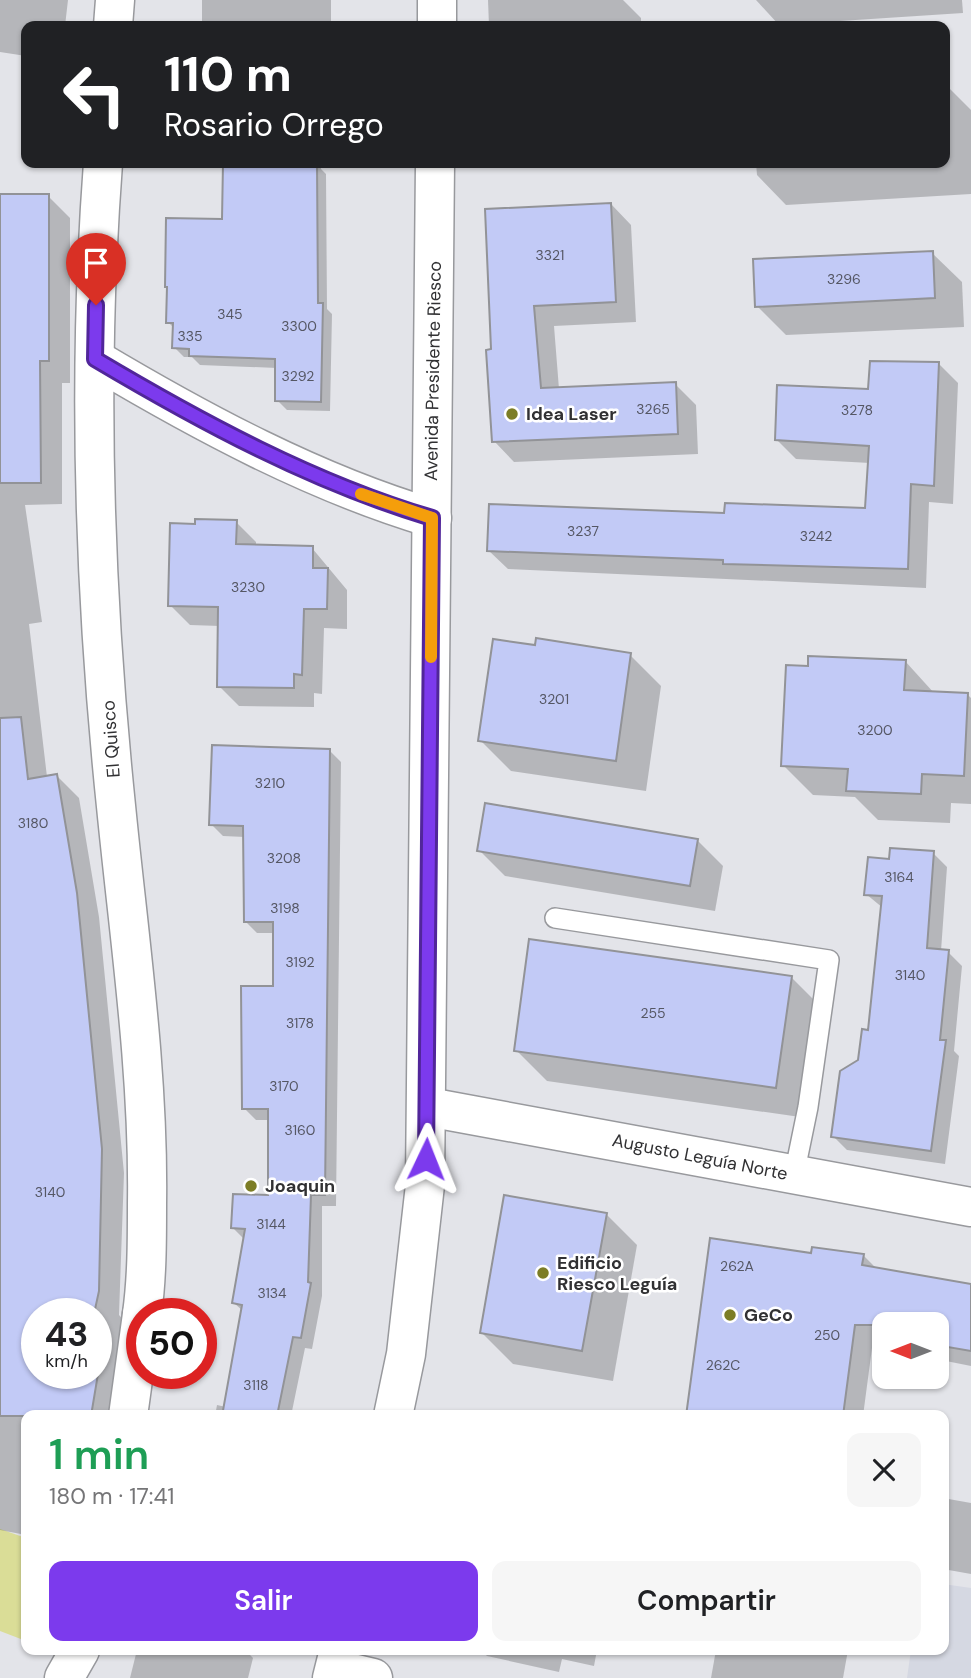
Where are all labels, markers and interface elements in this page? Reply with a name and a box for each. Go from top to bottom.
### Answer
text: 110 m [164,42,292,106]
icon: left [49,49,140,140]
text: Rosario Orrego [164,104,384,146]
pin [66,233,126,305]
icon: arrive [77,244,115,282]
house number: 3321 [536,246,564,264]
street label: Avenida Presidente Riesco [419,261,447,481]
house number: 3296 [827,270,861,288]
house number: 345 [217,305,243,323]
house number: 3300 [281,317,317,335]
house number: 335 [177,327,203,345]
house number: 3292 [282,367,314,385]
house number: 3265 [636,400,670,418]
house number: 3278 [841,401,873,419]
place label: Idea Laser [526,402,617,426]
marker: Idea Laser [504,406,520,422]
house number: 3237 [567,522,599,540]
house number: 3242 [800,527,832,545]
house number: 3230 [231,578,265,596]
house number: 3201 [539,690,569,708]
street label: El Quisco [96,699,126,779]
house number: 3200 [857,721,893,739]
house number: 3210 [255,774,285,792]
house number: 3180 [18,814,48,832]
house number: 3208 [267,849,301,867]
house number: 3164 [884,868,914,886]
house number: 3198 [270,899,300,917]
house number: 3192 [285,953,315,971]
house number: 3140 [895,966,925,984]
house number: 255 [640,1004,666,1022]
house number: 3178 [286,1014,314,1032]
house number: 3170 [269,1077,299,1095]
house number: 3160 [285,1121,315,1139]
position arrow [389,1122,463,1196]
street label: Augusto Leguía Norte [610,1128,790,1186]
place label: Joaquin [265,1174,335,1198]
marker: Joaquin [243,1178,259,1194]
house number: 3140 [35,1183,65,1201]
house number: 3144 [256,1215,286,1233]
place label: Edificio Riesco Leguía [557,1251,677,1296]
house number: 262A [720,1257,754,1275]
marker: Edificio Riesco Leguía [535,1265,551,1281]
house number: 3134 [257,1284,287,1302]
speed limit sign: 50 [126,1298,217,1389]
place label: GeCo [744,1303,793,1327]
marker: GeCo [722,1307,738,1323]
text: 43 [45,1311,88,1357]
north arrow [872,1312,948,1390]
map controls [872,1312,949,1389]
house number: 250 [814,1326,840,1344]
text: km/h [45,1349,88,1373]
house number: 262C [706,1356,740,1374]
house number: 3118 [243,1376,269,1394]
text: 1 min [49,1427,149,1482]
button: close [847,1433,921,1507]
text: 180 m · 17:41 [49,1481,175,1511]
button: Salir [49,1561,478,1641]
button: Compartir [492,1561,921,1641]

